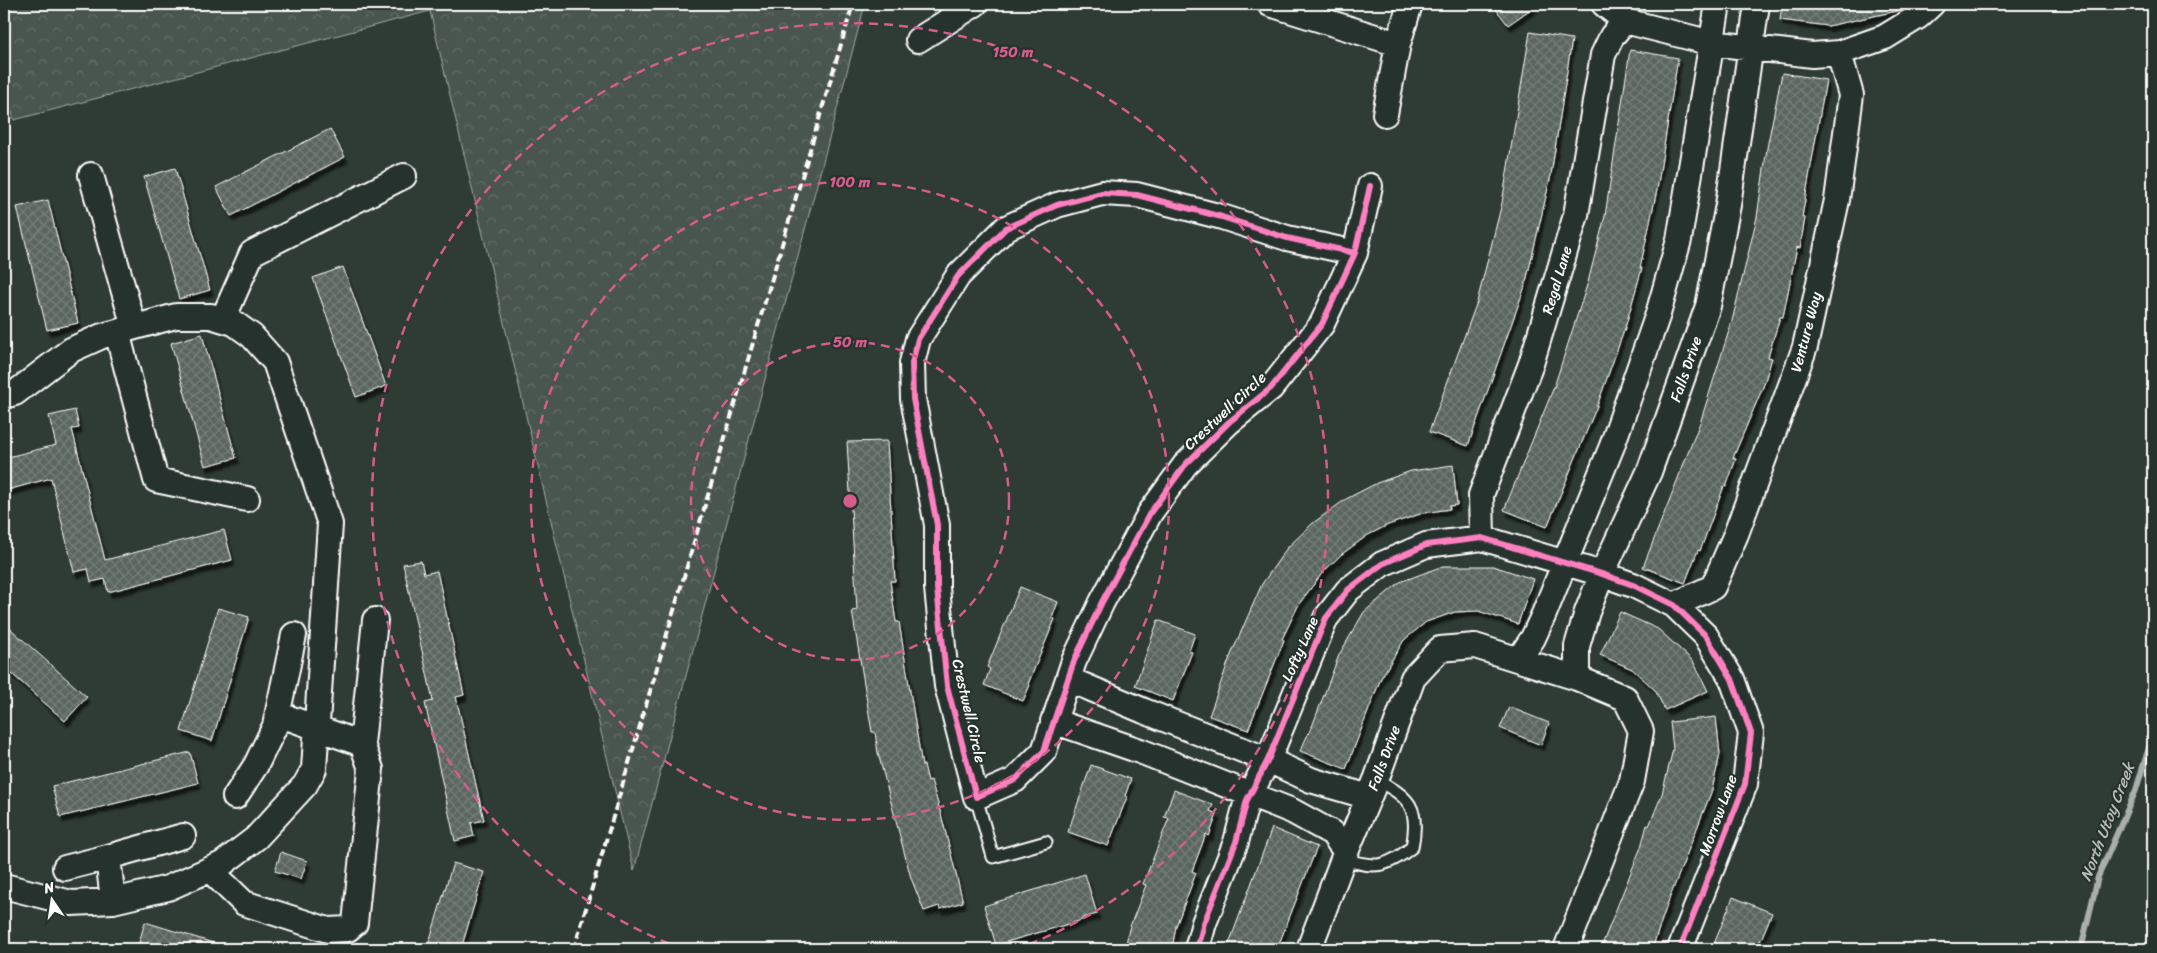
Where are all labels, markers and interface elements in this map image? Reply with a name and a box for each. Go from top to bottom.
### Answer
text: 150 m [993,39,1034,65]
text: 100 m [830,169,871,195]
street label: Regal Lane [1534,242,1580,317]
street label: Venture Way [1783,289,1829,375]
text: 50 m [833,329,868,355]
street label: Falls Drive [1663,332,1709,406]
street label: Crestwell Circle [1177,365,1273,457]
centre of rings [841,492,859,510]
street label: Lofty Lane [1274,612,1326,686]
street label: Crestwell Circle [944,657,994,766]
street label: Falls Drive [1360,721,1408,795]
water label: North Utoy Creek [2071,756,2144,885]
street label: Morrow Lane [1691,771,1745,859]
text: N [41,874,57,901]
north arrow [28,876,78,926]

